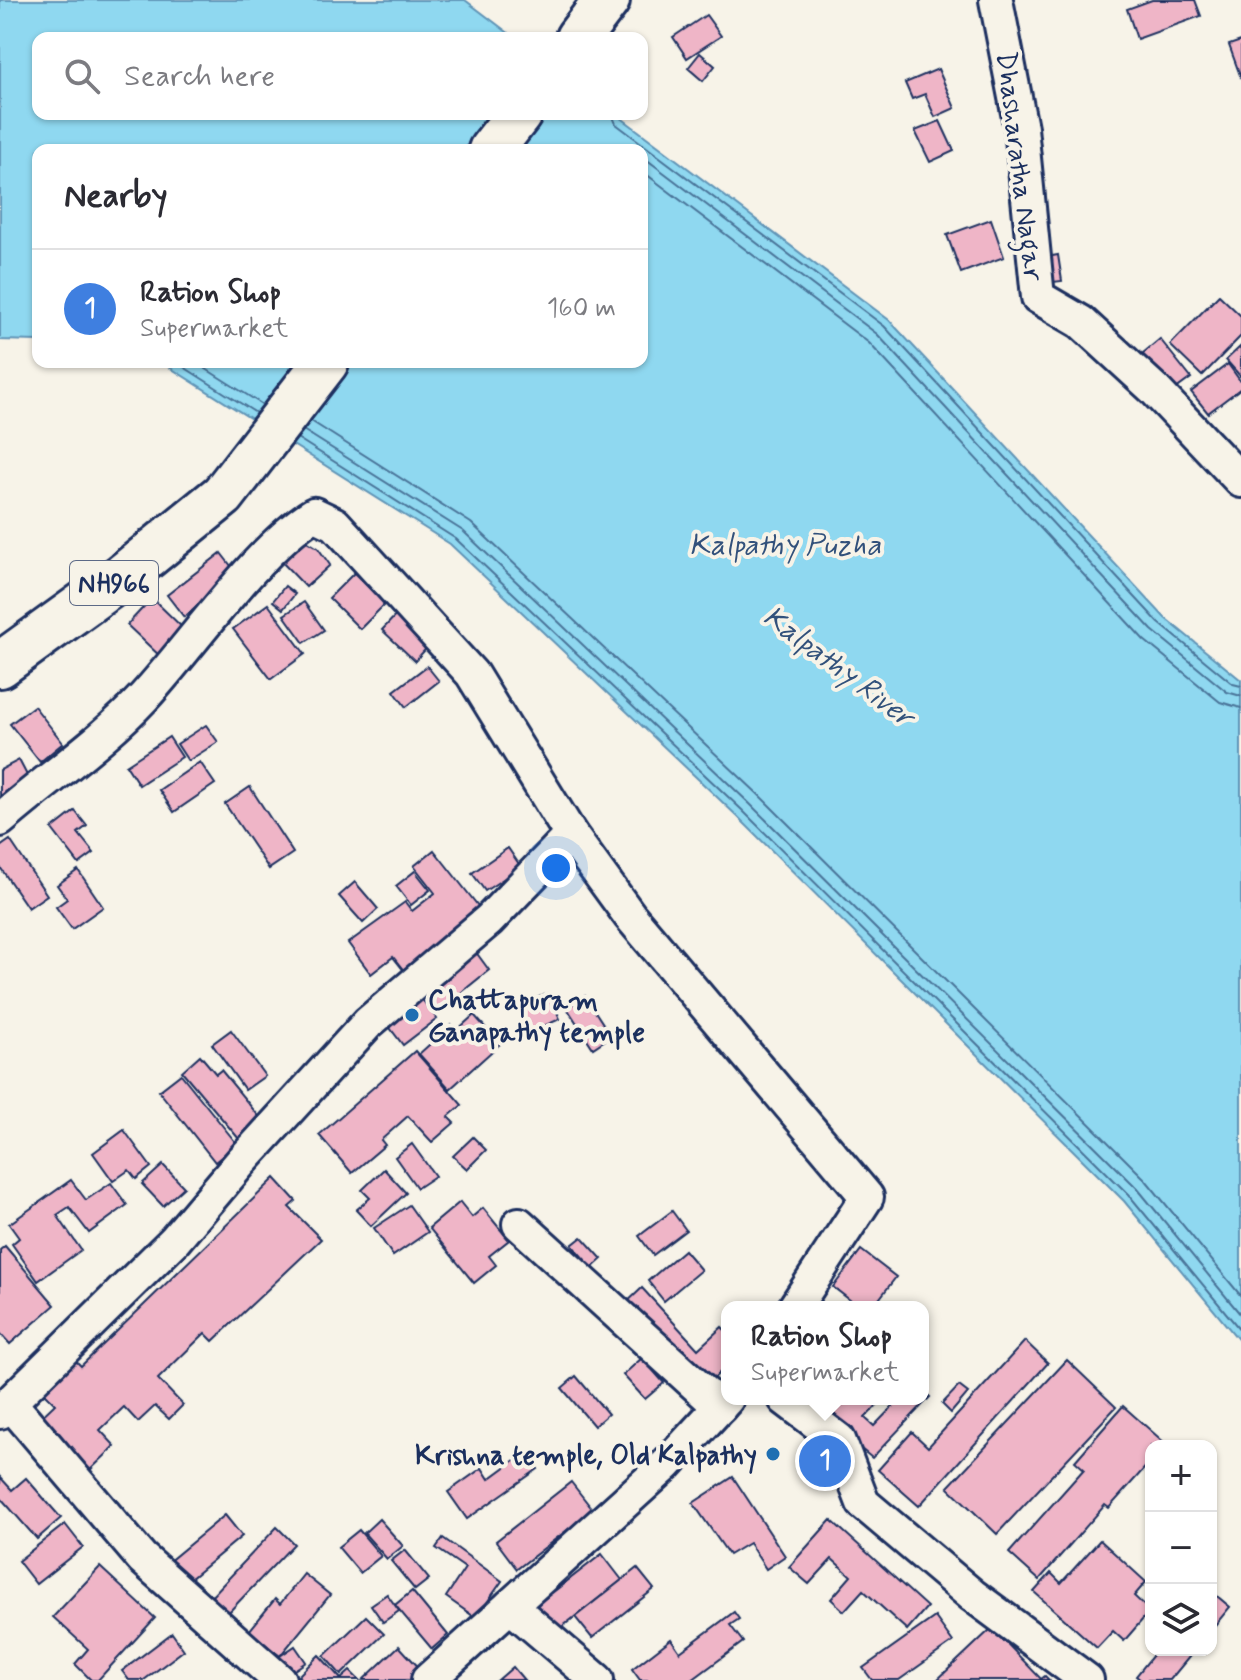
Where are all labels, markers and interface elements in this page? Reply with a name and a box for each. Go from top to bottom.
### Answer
search box [32,32,648,120]
street label: Dhasharatha Nagar [983,49,1051,285]
icon: search [60,54,104,98]
text: Search here [124,57,275,96]
text: Nearby [64,174,168,219]
text: Ration Shop [140,273,281,312]
text: 1 [84,292,96,326]
text: 160 m [547,292,616,326]
text: Supermarket [140,312,288,346]
water label: Kalpathy Puzha [689,526,881,565]
road number: NH966 [70,561,158,605]
water label: Kalpathy River [755,598,924,739]
your location [536,848,576,888]
place label: Chattapuram Ganapathy temple [428,983,645,1052]
marker: Chattapuram Ganapathy temple [403,1006,421,1024]
popup [721,1301,929,1405]
text: Ration Shop [751,1317,892,1356]
text: Supermarket [751,1356,899,1390]
pin: 1 [799,1431,851,1491]
place label: Krishna temple, Old Kalpathy [415,1438,757,1475]
map controls [1145,1440,1217,1656]
button: + [1145,1440,1217,1512]
marker: Krishna temple, Old Kalpathy [764,1445,782,1463]
button: − [1145,1512,1217,1584]
button: layers [1145,1584,1217,1656]

